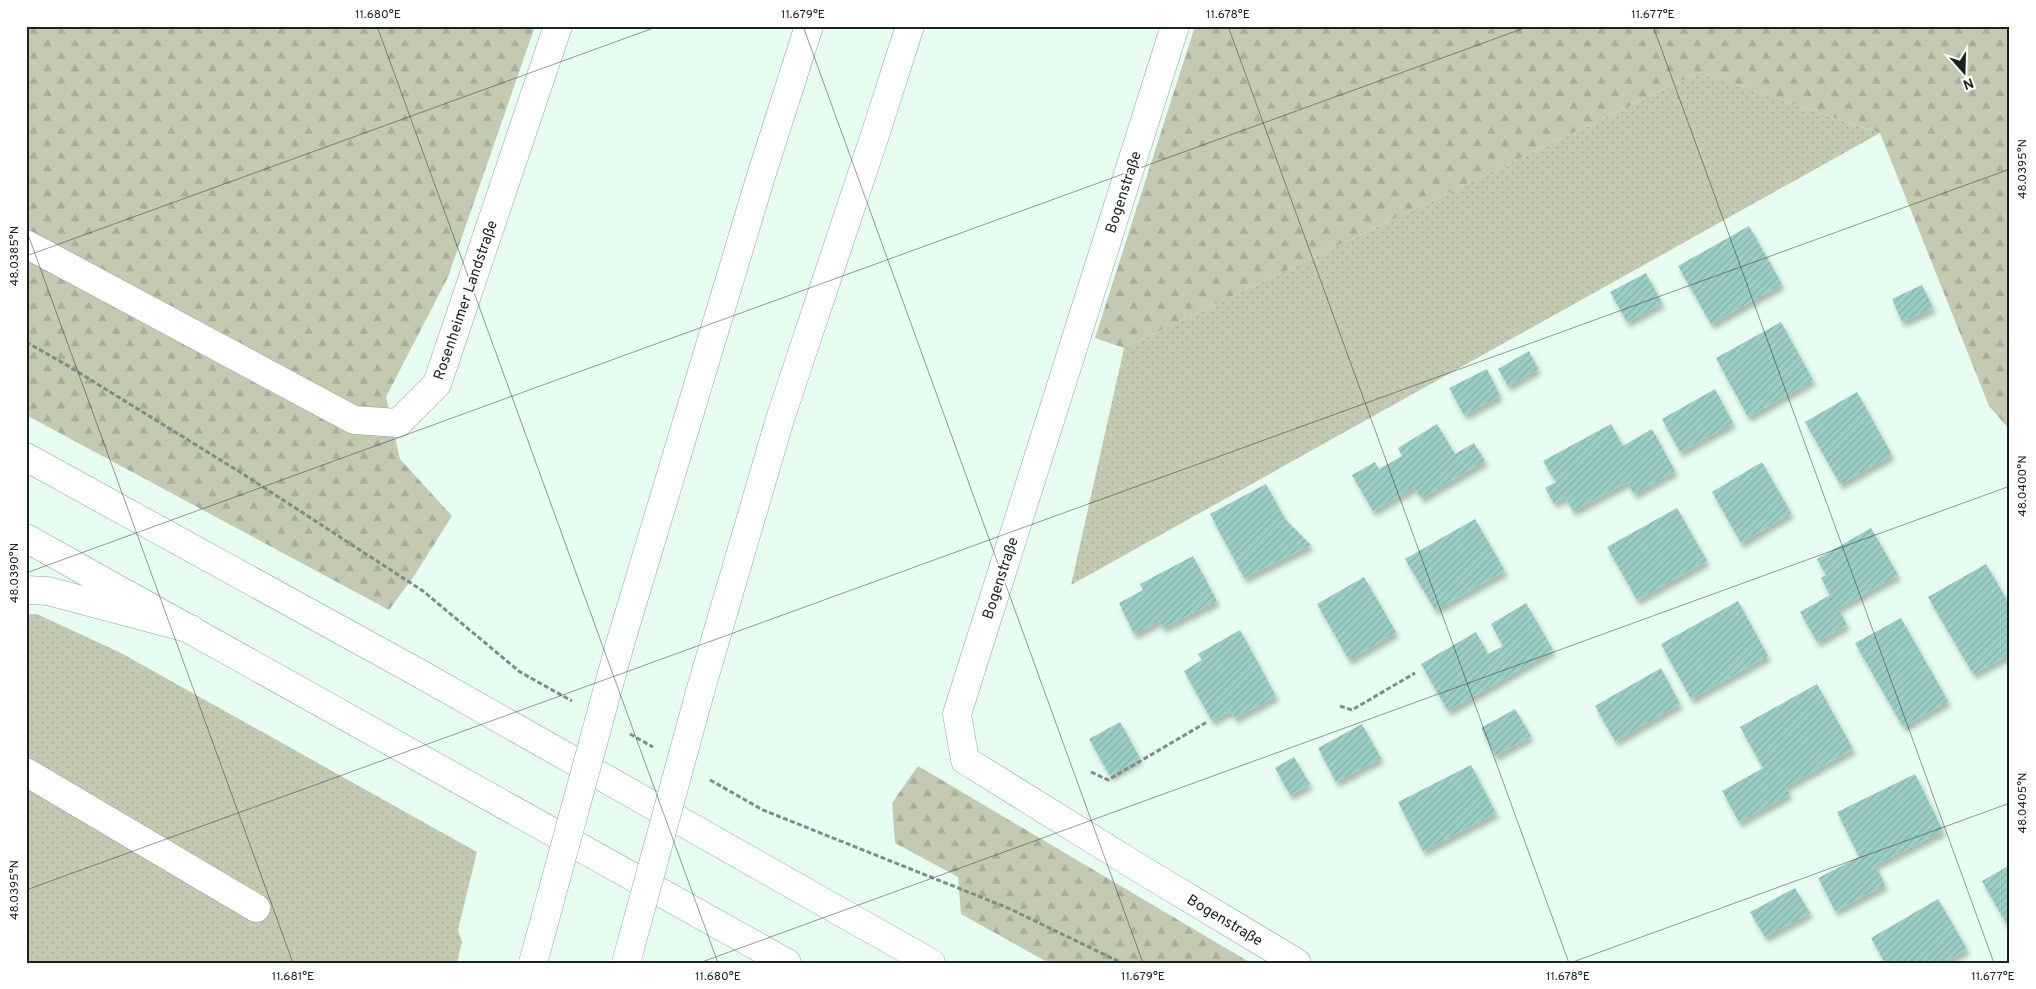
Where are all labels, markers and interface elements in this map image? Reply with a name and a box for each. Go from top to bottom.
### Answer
text: 11.680°E [355,7,401,23]
text: 11.679°E [781,7,825,23]
text: 11.678°E [1206,7,1250,23]
text: 11.677°E [1631,7,1675,23]
north arrow [1938,48,1988,98]
text: N [1960,73,1976,93]
text: 48.0395°N [2015,139,2031,199]
street label: Bogenstraße [1102,149,1147,236]
street label: Rosenheimer Landstraße [430,218,503,383]
text: 48.0385°N [7,226,23,286]
text: 48.0400°N [2015,455,2031,517]
street label: Bogenstraße [979,535,1024,622]
text: 48.0390°N [7,543,23,603]
text: 48.0405°N [2015,772,2031,834]
text: 48.0395°N [7,860,23,920]
street label: Bogenstraße [1183,891,1266,951]
text: 11.681°E [272,969,314,985]
text: 11.680°E [695,969,741,985]
text: 11.679°E [1121,969,1165,985]
text: 11.678°E [1546,969,1590,985]
text: 11.677°E [1971,969,2015,985]

